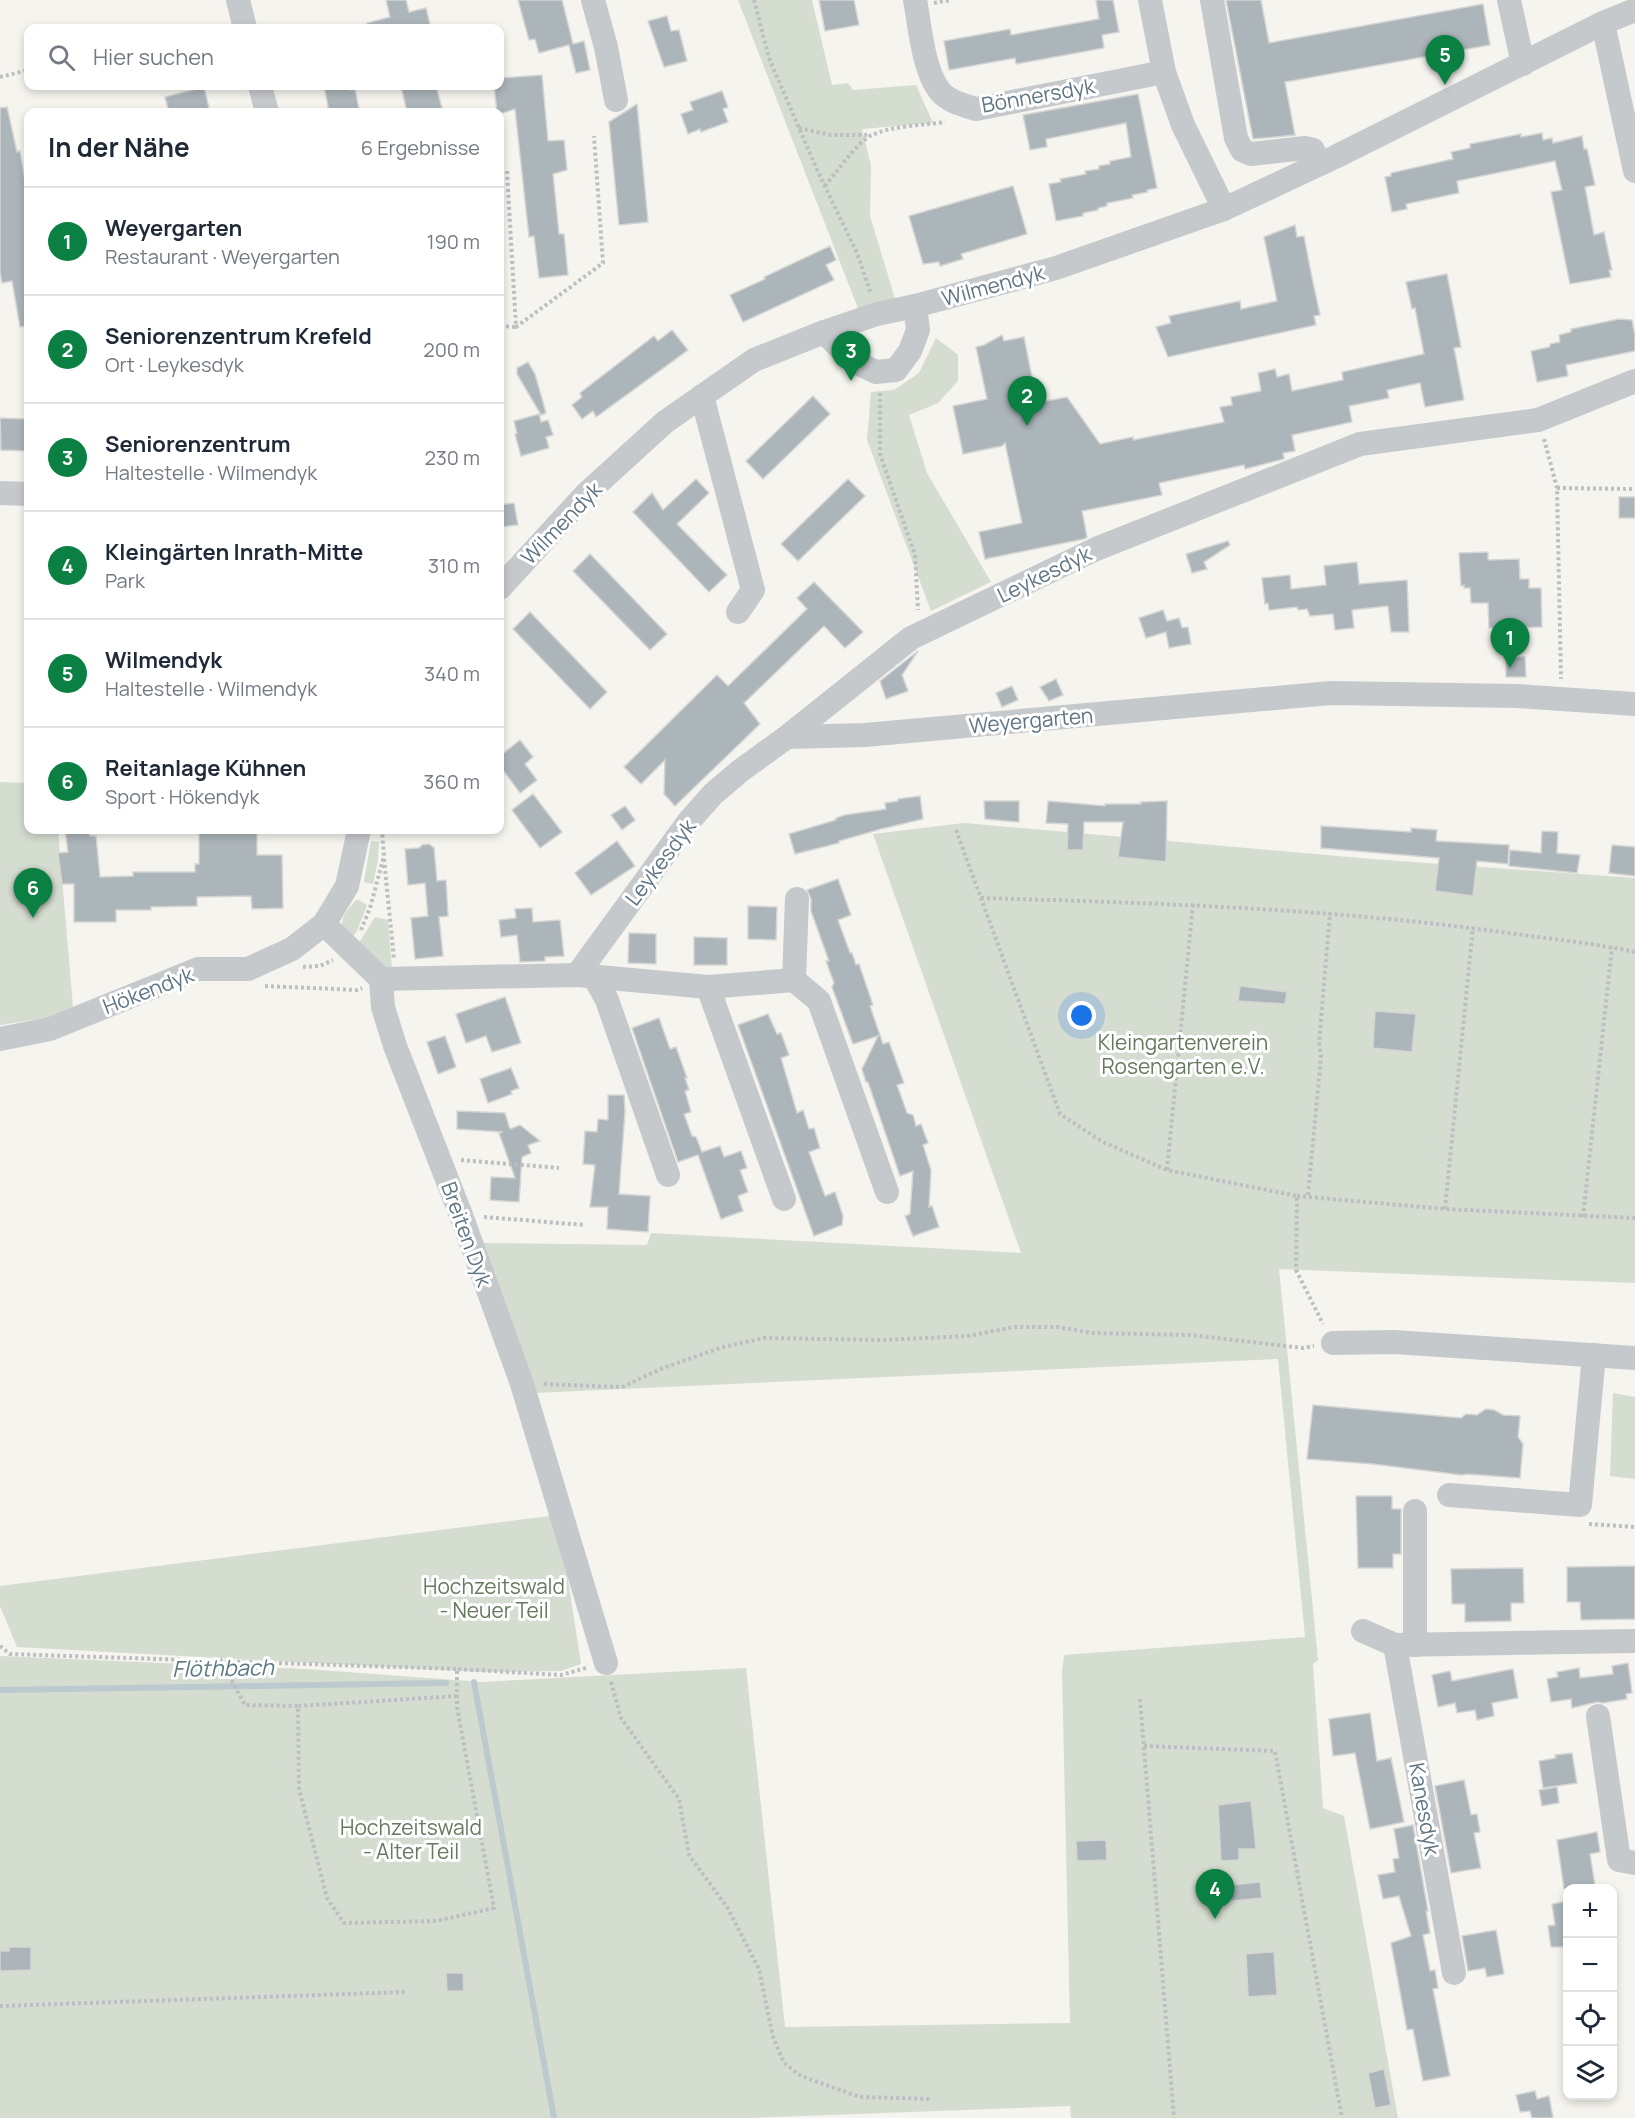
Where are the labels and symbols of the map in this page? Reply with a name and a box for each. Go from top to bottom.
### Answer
pin: 5 [1426,36,1464,85]
street label: Bönnersdyk [979,71,1097,119]
street label: Wilmendyk [939,258,1048,312]
pin: 3 [832,332,870,381]
pin: 2 [1008,376,1046,426]
street label: Wilmendyk [514,475,608,571]
street label: Leykesdyk [992,539,1096,609]
pin: 1 [1490,618,1530,668]
street label: Weyergarten [968,701,1094,739]
street label: Leykesdyk [618,813,702,911]
pin: 6 [14,868,52,918]
street label: Hökendyk [98,960,198,1020]
your location [1067,1001,1096,1030]
park label: Kleingartenverein Rosengarten e.V. [1098,1028,1268,1080]
street label: Breiten Dyk [435,1178,499,1291]
park label: Hochzeitswald - Neuer Teil [423,1572,565,1624]
water label: Flöthbach [172,1652,275,1684]
street label: Kanesdyk [1403,1760,1447,1858]
park label: Hochzeitswald - Alter Teil [340,1813,482,1865]
pin: 4 [1196,1870,1234,1919]

